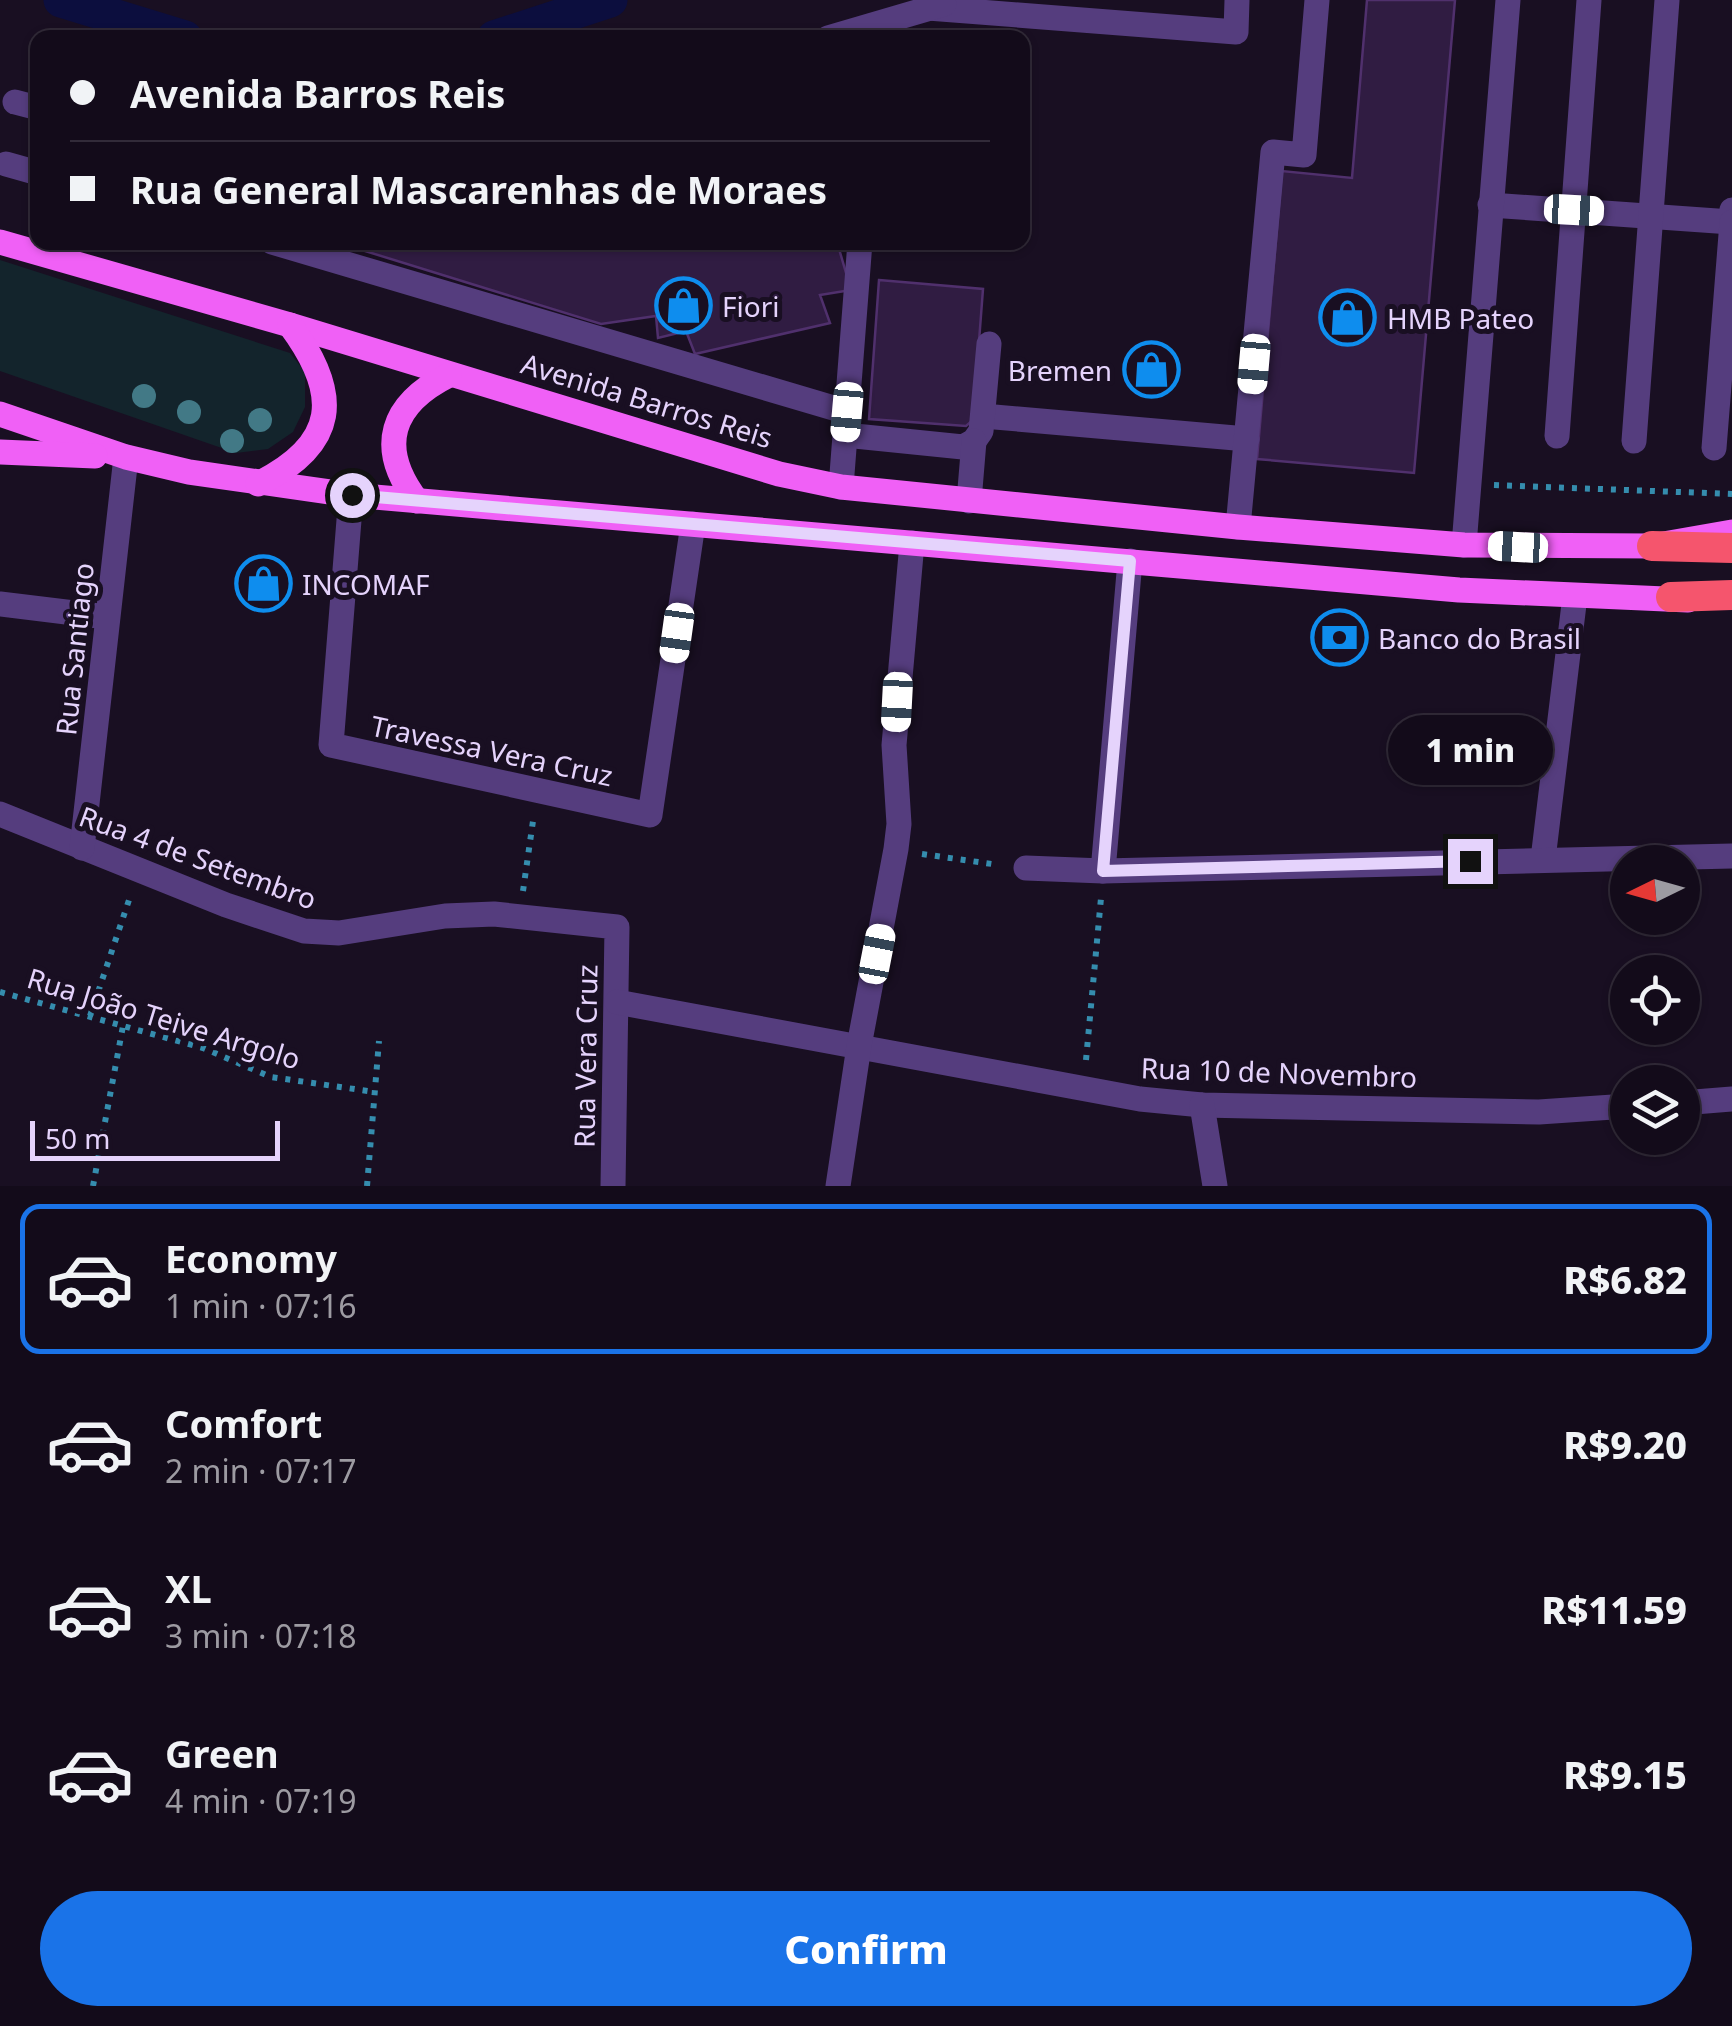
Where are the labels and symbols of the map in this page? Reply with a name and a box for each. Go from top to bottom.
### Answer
car [1543,193,1605,227]
shop icon: Fiori [653,276,713,336]
place label: Fiori [722,287,779,325]
shop icon: HMB Pateo [1318,288,1378,348]
place label: HMB Pateo [1387,299,1534,337]
car [1236,333,1272,395]
shop icon: Bremen [1121,340,1181,400]
street label: Avenida Barros Reis [517,344,777,456]
place label: Bremen [1008,351,1112,389]
car [829,381,865,443]
route start [330,473,375,518]
car [1487,530,1549,564]
shop icon: INCOMAF [233,554,293,614]
street label: Rua Santiago [46,561,102,737]
place label: INCOMAF [302,565,430,603]
car [658,601,696,665]
bank icon: Banco do Brasil [1309,608,1369,668]
place label: Banco do Brasil [1378,619,1581,657]
car [880,671,914,733]
street label: Travessa Vera Cruz [368,706,616,794]
callout: 1 min [1388,716,1552,786]
street label: Rua 4 de Setembro [74,796,322,918]
route end [1448,839,1493,884]
north arrow [1610,845,1700,935]
car [857,922,897,986]
street label: Rua João Teive Argolo [23,958,305,1078]
street label: Rua Vera Cruz [564,964,606,1148]
street label: Rua 10 de Novembro [1140,1048,1418,1096]
scale bar [30,1116,280,1160]

